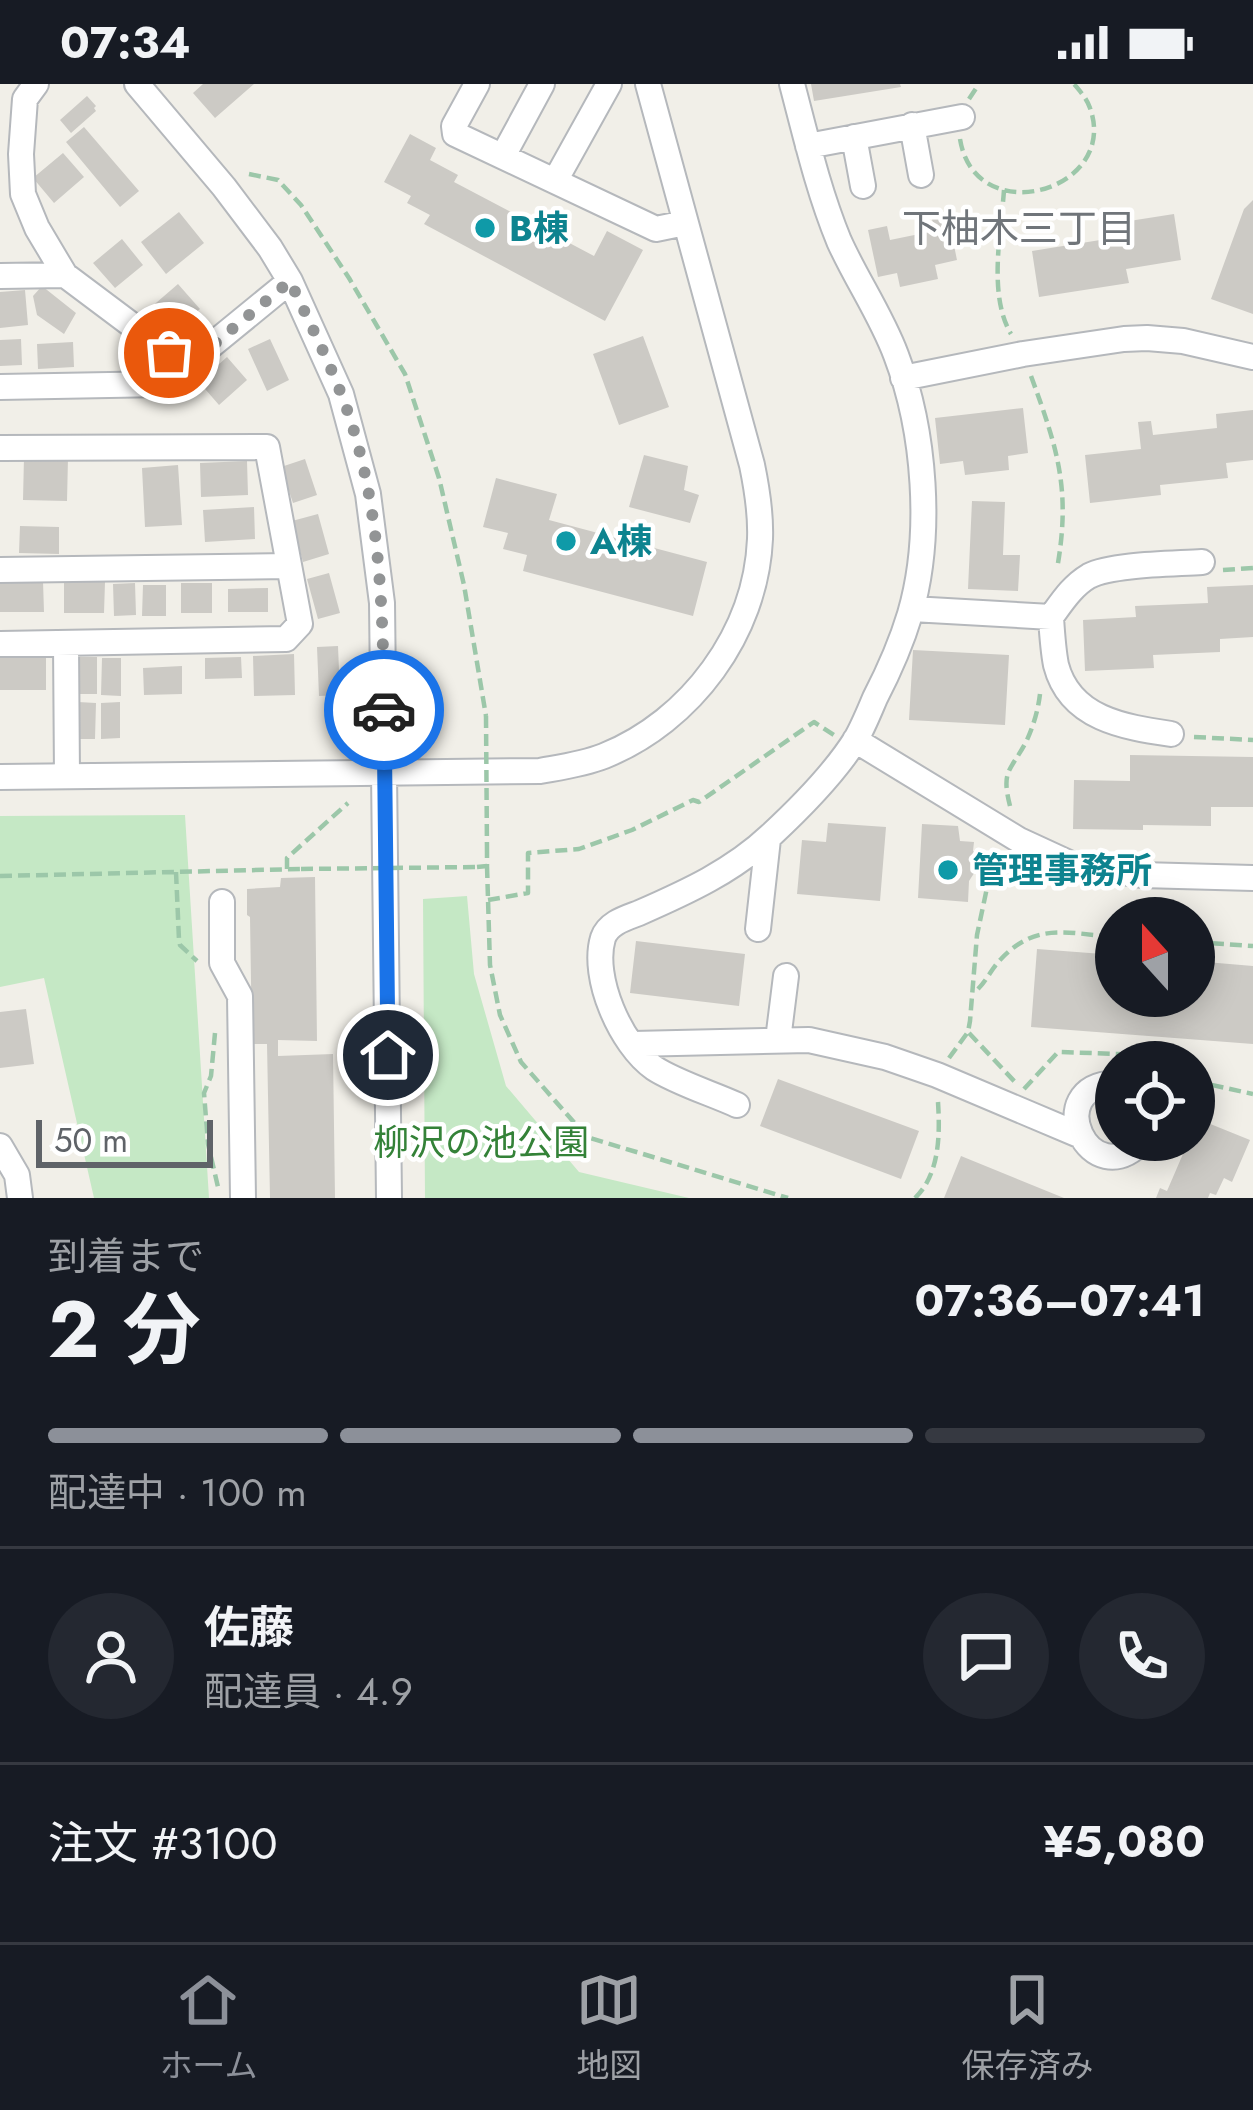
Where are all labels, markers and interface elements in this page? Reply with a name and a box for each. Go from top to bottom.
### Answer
text: 07:34 [60,10,191,75]
district label: 下柚木三丁目 [902,200,1136,257]
place label: B棟 [509,202,569,254]
marker: B棟 [472,215,498,241]
pin [118,302,220,404]
icon: bag [136,320,202,386]
place label: A棟 [589,515,652,567]
marker: A棟 [553,528,579,554]
courier [324,650,444,770]
icon: car [351,677,417,743]
place label: 管理事務所 [972,844,1152,896]
marker: 管理事務所 [935,857,961,883]
north arrow [1095,897,1215,1017]
map controls [1095,897,1215,1161]
pin [337,1004,439,1106]
icon: home [355,1022,421,1088]
button: locate [1095,1041,1215,1161]
scale bar [36,1114,213,1167]
park label: 柳沢の池公園 [373,1116,589,1168]
text: 50 m [54,1117,128,1164]
text: 到着まで [48,1228,204,1285]
text: 07:36–07:41 [915,1268,1205,1333]
text: 2 分 [48,1274,201,1386]
text: 配達中 · 100 m [48,1464,307,1521]
button: person [48,1593,174,1719]
button: chat [923,1593,1049,1719]
button: phone [1079,1593,1205,1719]
text: 佐藤 [204,1595,294,1660]
text: 配達員 · 4.9 [204,1663,413,1720]
text: ¥5,080 [1043,1809,1205,1874]
text: 注文 #3100 [48,1811,278,1876]
tab: ホーム [159,1967,258,2089]
tab: 地図 [576,1967,642,2089]
tab: 保存済み [961,1967,1093,2089]

